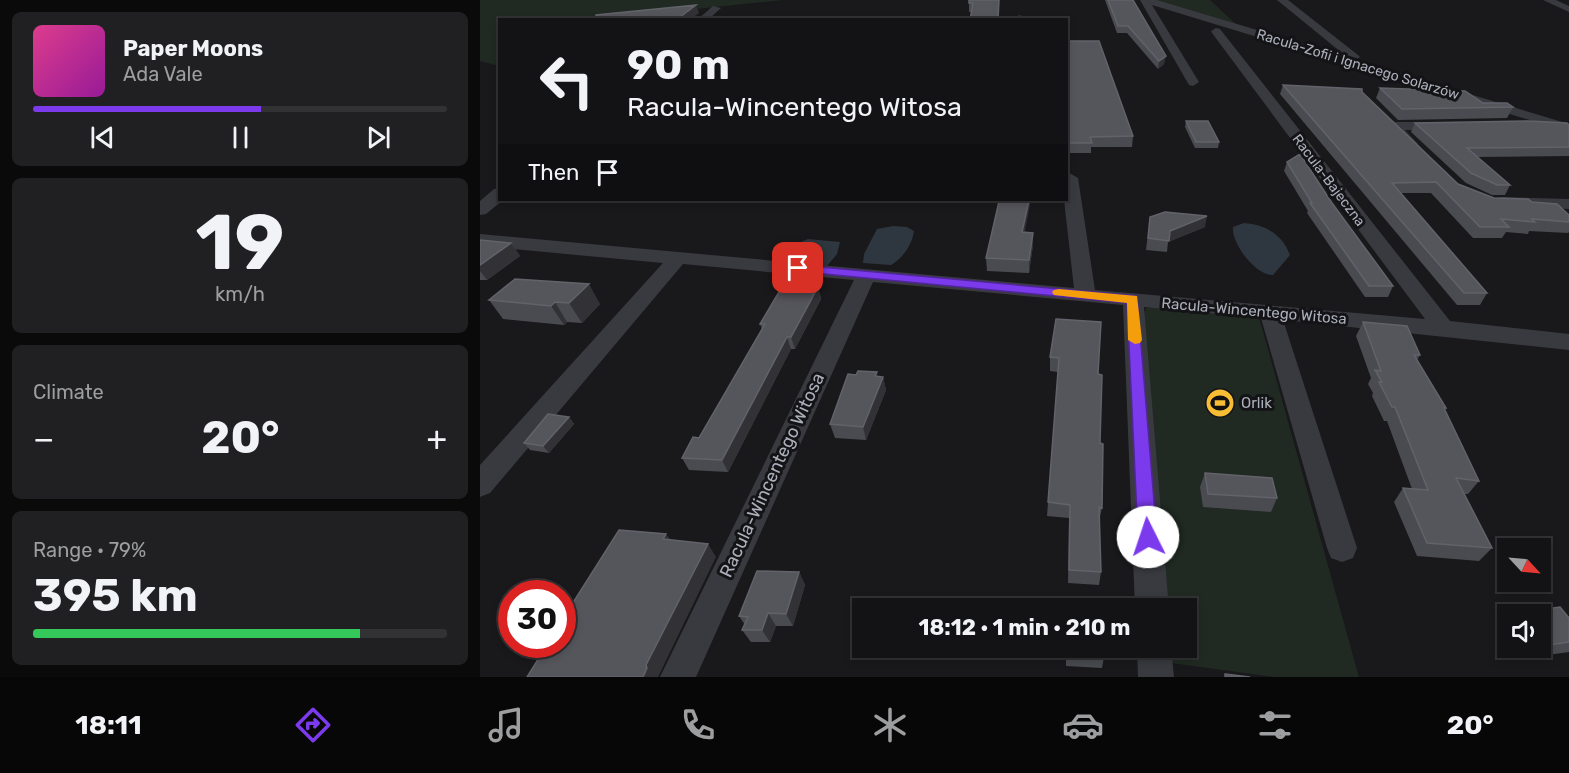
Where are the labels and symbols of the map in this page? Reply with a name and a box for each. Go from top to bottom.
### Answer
street label: Racula-Zofii i Ignacego Solarzów [1255,26,1461,103]
street label: Racula-Bajeczna [1289,131,1369,230]
pin [772,242,823,293]
street label: Racula-Wincentego Witosa [1161,294,1347,328]
street label: Racula-Wincentego Witosa [715,369,829,581]
sports icon: Orlik [1204,387,1236,419]
place label: Orlik [1241,394,1272,412]
position arrow [1116,505,1180,569]
north arrow [1497,538,1551,592]
speed limit sign: 30 [498,580,576,658]

